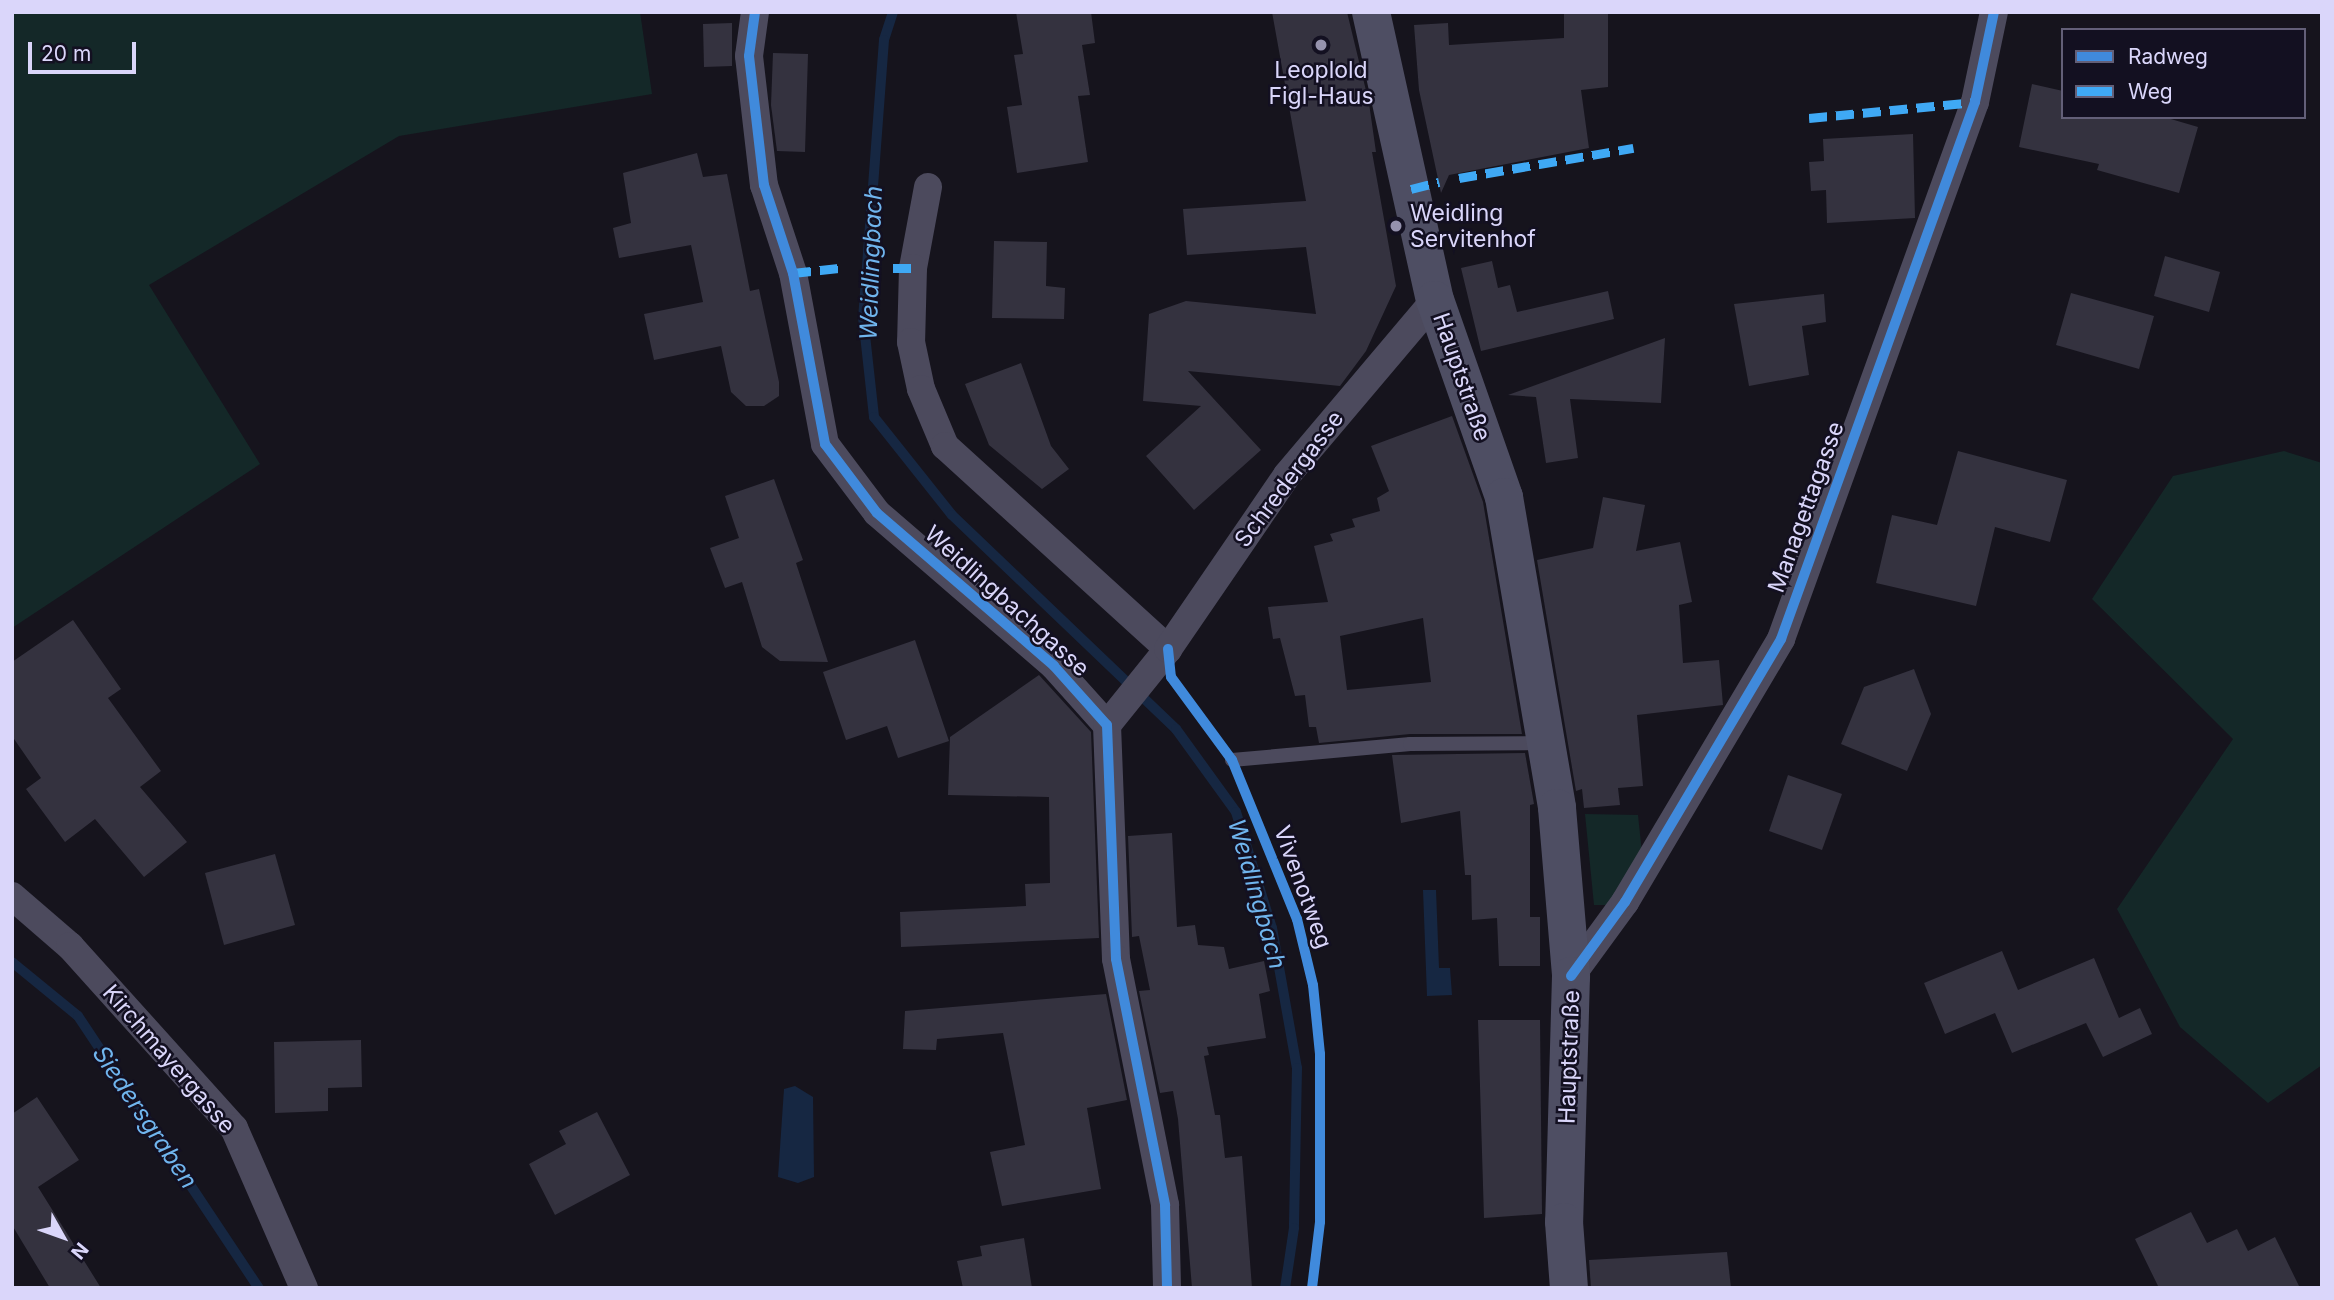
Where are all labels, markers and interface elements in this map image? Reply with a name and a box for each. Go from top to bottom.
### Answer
scale bar [32,28,140,72]
legend [2061,28,2306,119]
marker: Leoplold Figl-Haus [1313,37,1329,53]
text: 20 m [41,41,91,66]
text: Radweg [2128,44,2208,69]
place label: Leoplold Figl-Haus [1268,56,1374,110]
text: Weg [2128,79,2173,104]
water label: Weidlingbach [854,185,888,341]
place label: Weidling Servitenhof [1410,199,1536,253]
marker: Weidling Servitenhof [1388,218,1404,234]
street label: Hauptstraße [1427,309,1497,445]
street label: Schredergasse [1229,405,1349,553]
street label: Managettagasse [1762,418,1850,596]
street label: Weidlingbachgasse [919,520,1095,682]
water label: Weidlingbach [1222,816,1292,972]
street label: Vivenotweg [1268,822,1338,952]
street label: Kirchmayergasse [97,979,241,1139]
street label: Hauptstraße [1553,990,1585,1124]
water label: Siedersgraben [87,1040,203,1194]
north arrow [28,1202,98,1272]
text: N [66,1238,93,1264]

